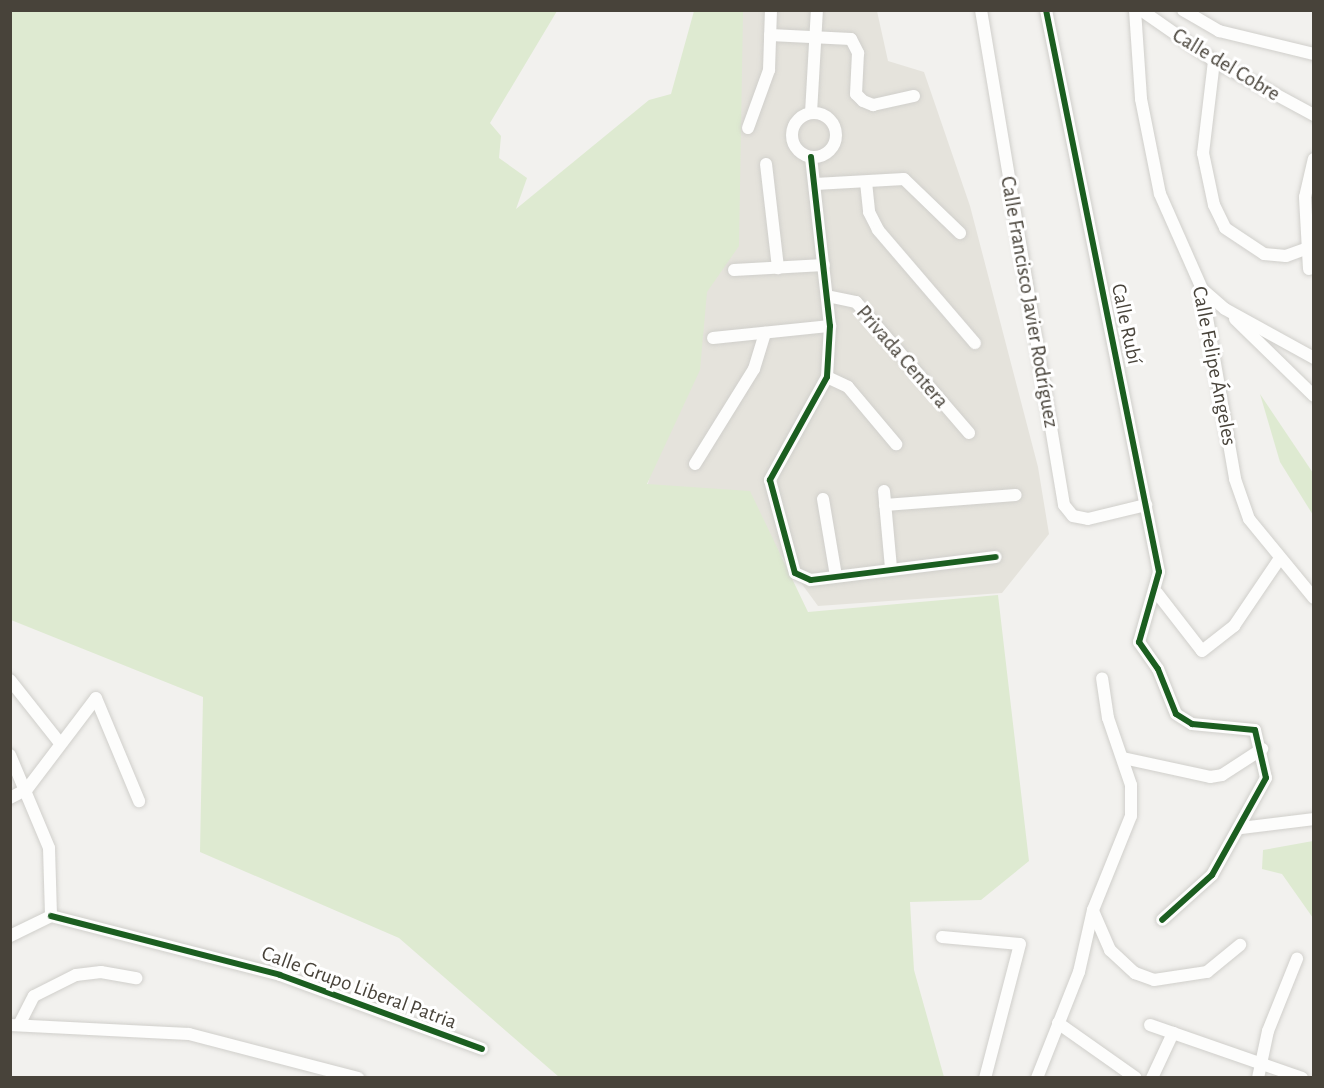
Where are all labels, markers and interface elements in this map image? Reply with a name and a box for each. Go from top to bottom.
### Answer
street label: Calle del Cobre [1168,23,1284,107]
street label: Calle Francisco Javier Rodríguez [994,174,1064,430]
street label: Calle Rubí [1105,281,1147,367]
street label: Calle Felipe Ángeles [1186,284,1242,448]
street label: Privada Centera [850,300,954,414]
street label: Calle Grupo Liberal Patria [258,941,460,1035]

